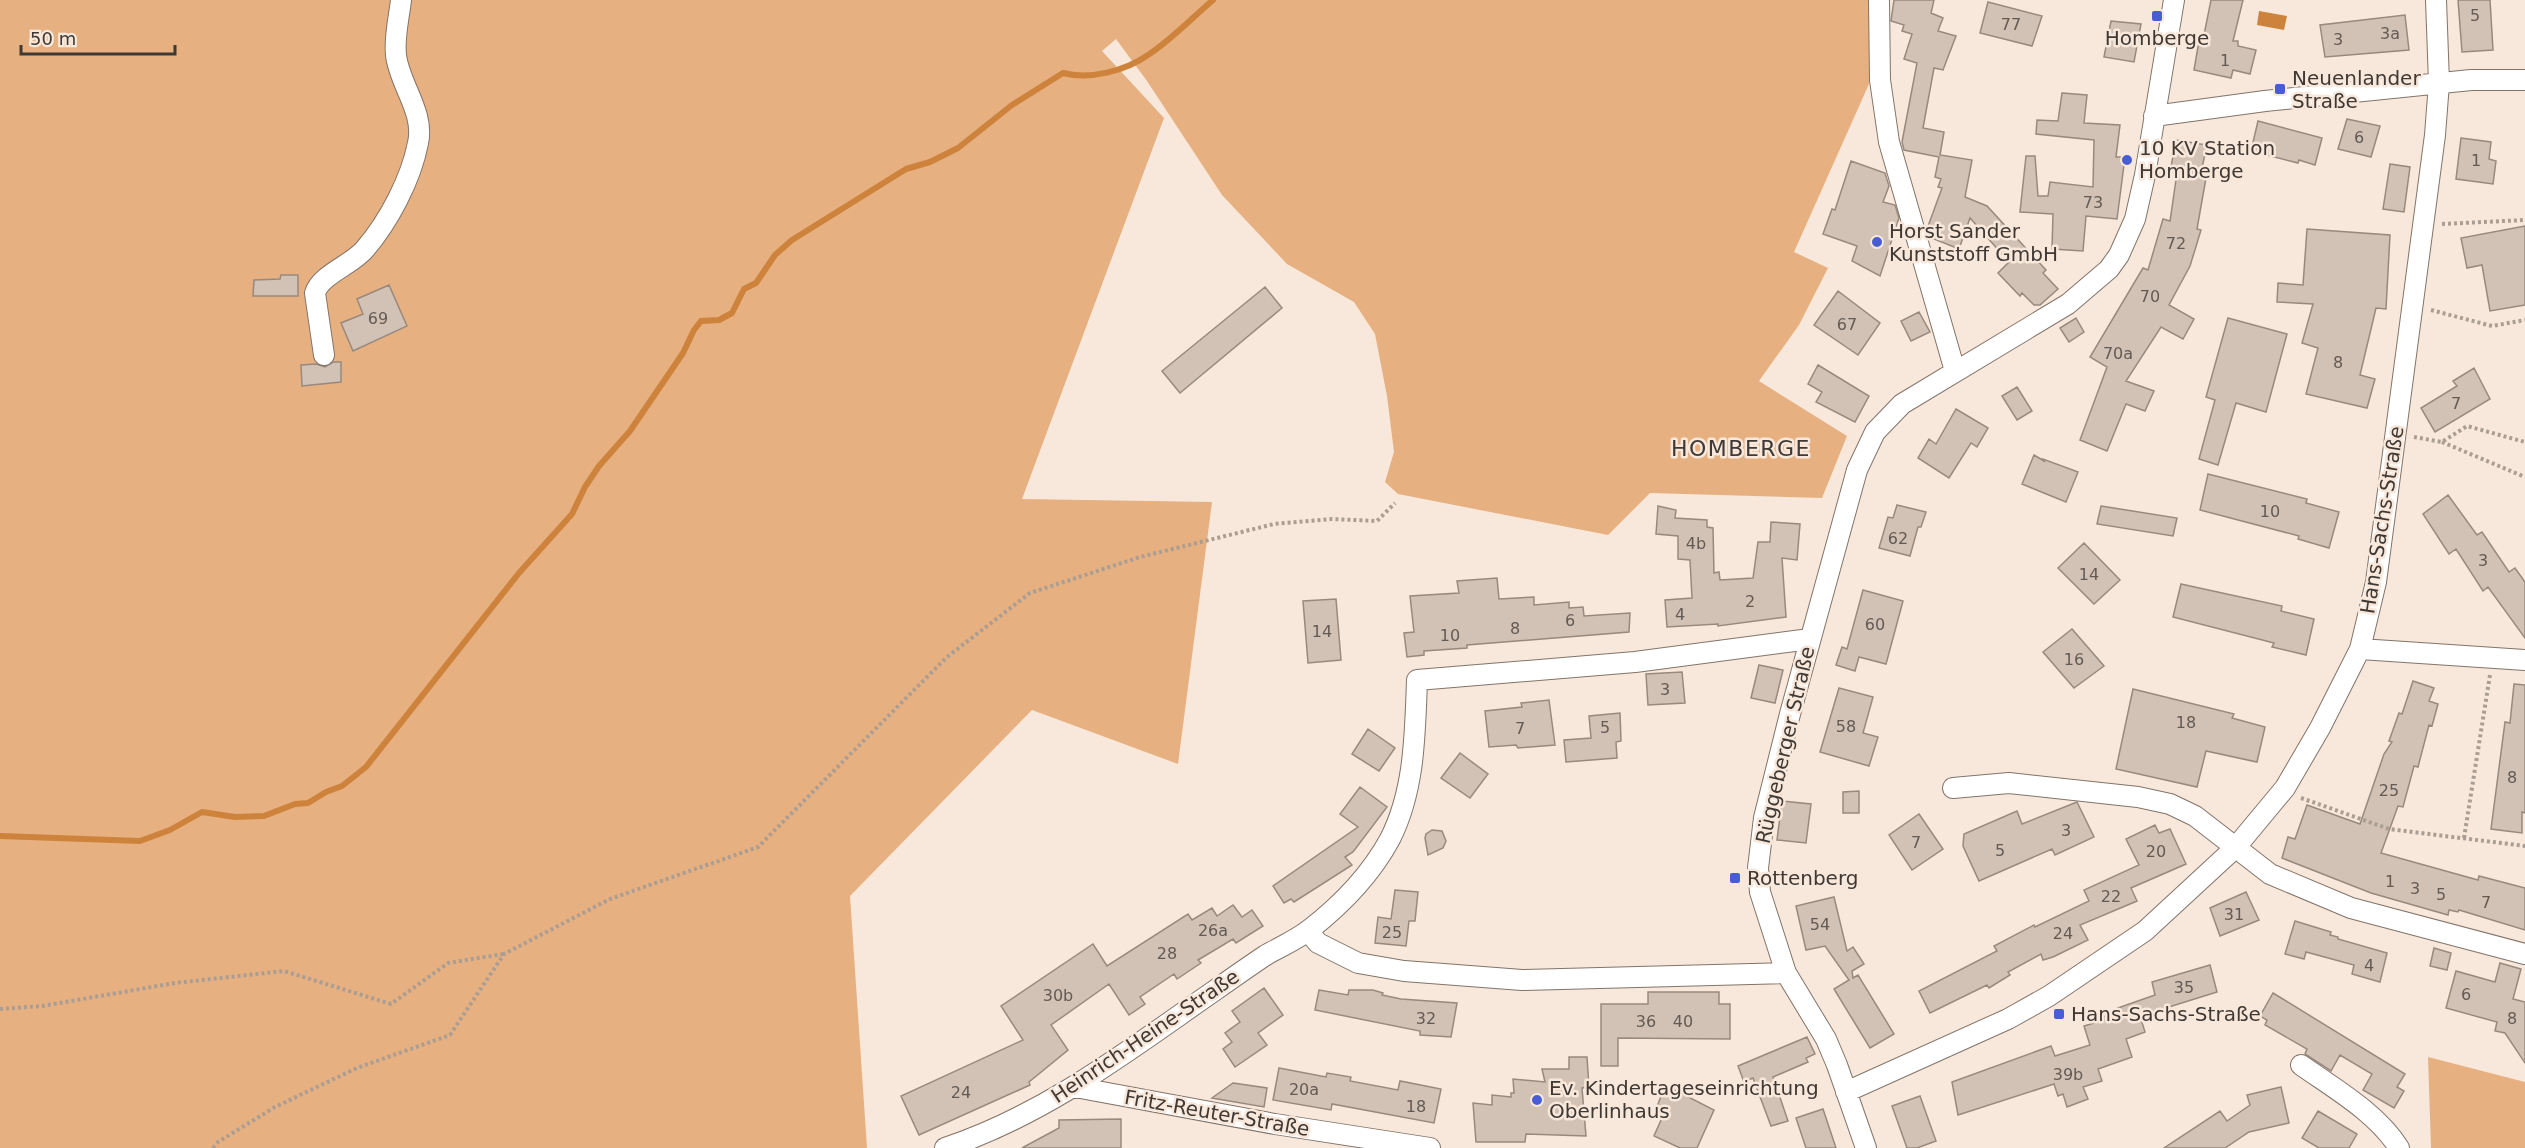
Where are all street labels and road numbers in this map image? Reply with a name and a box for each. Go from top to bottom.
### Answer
street label: Hans-Sachs-Straße [2355,424,2409,616]
street label: Rüggeberger Straße [1751,644,1819,846]
street label: Heinrich-Heine-Straße [1047,964,1243,1108]
street label: Fritz-Reuter-Straße [1123,1085,1311,1141]

